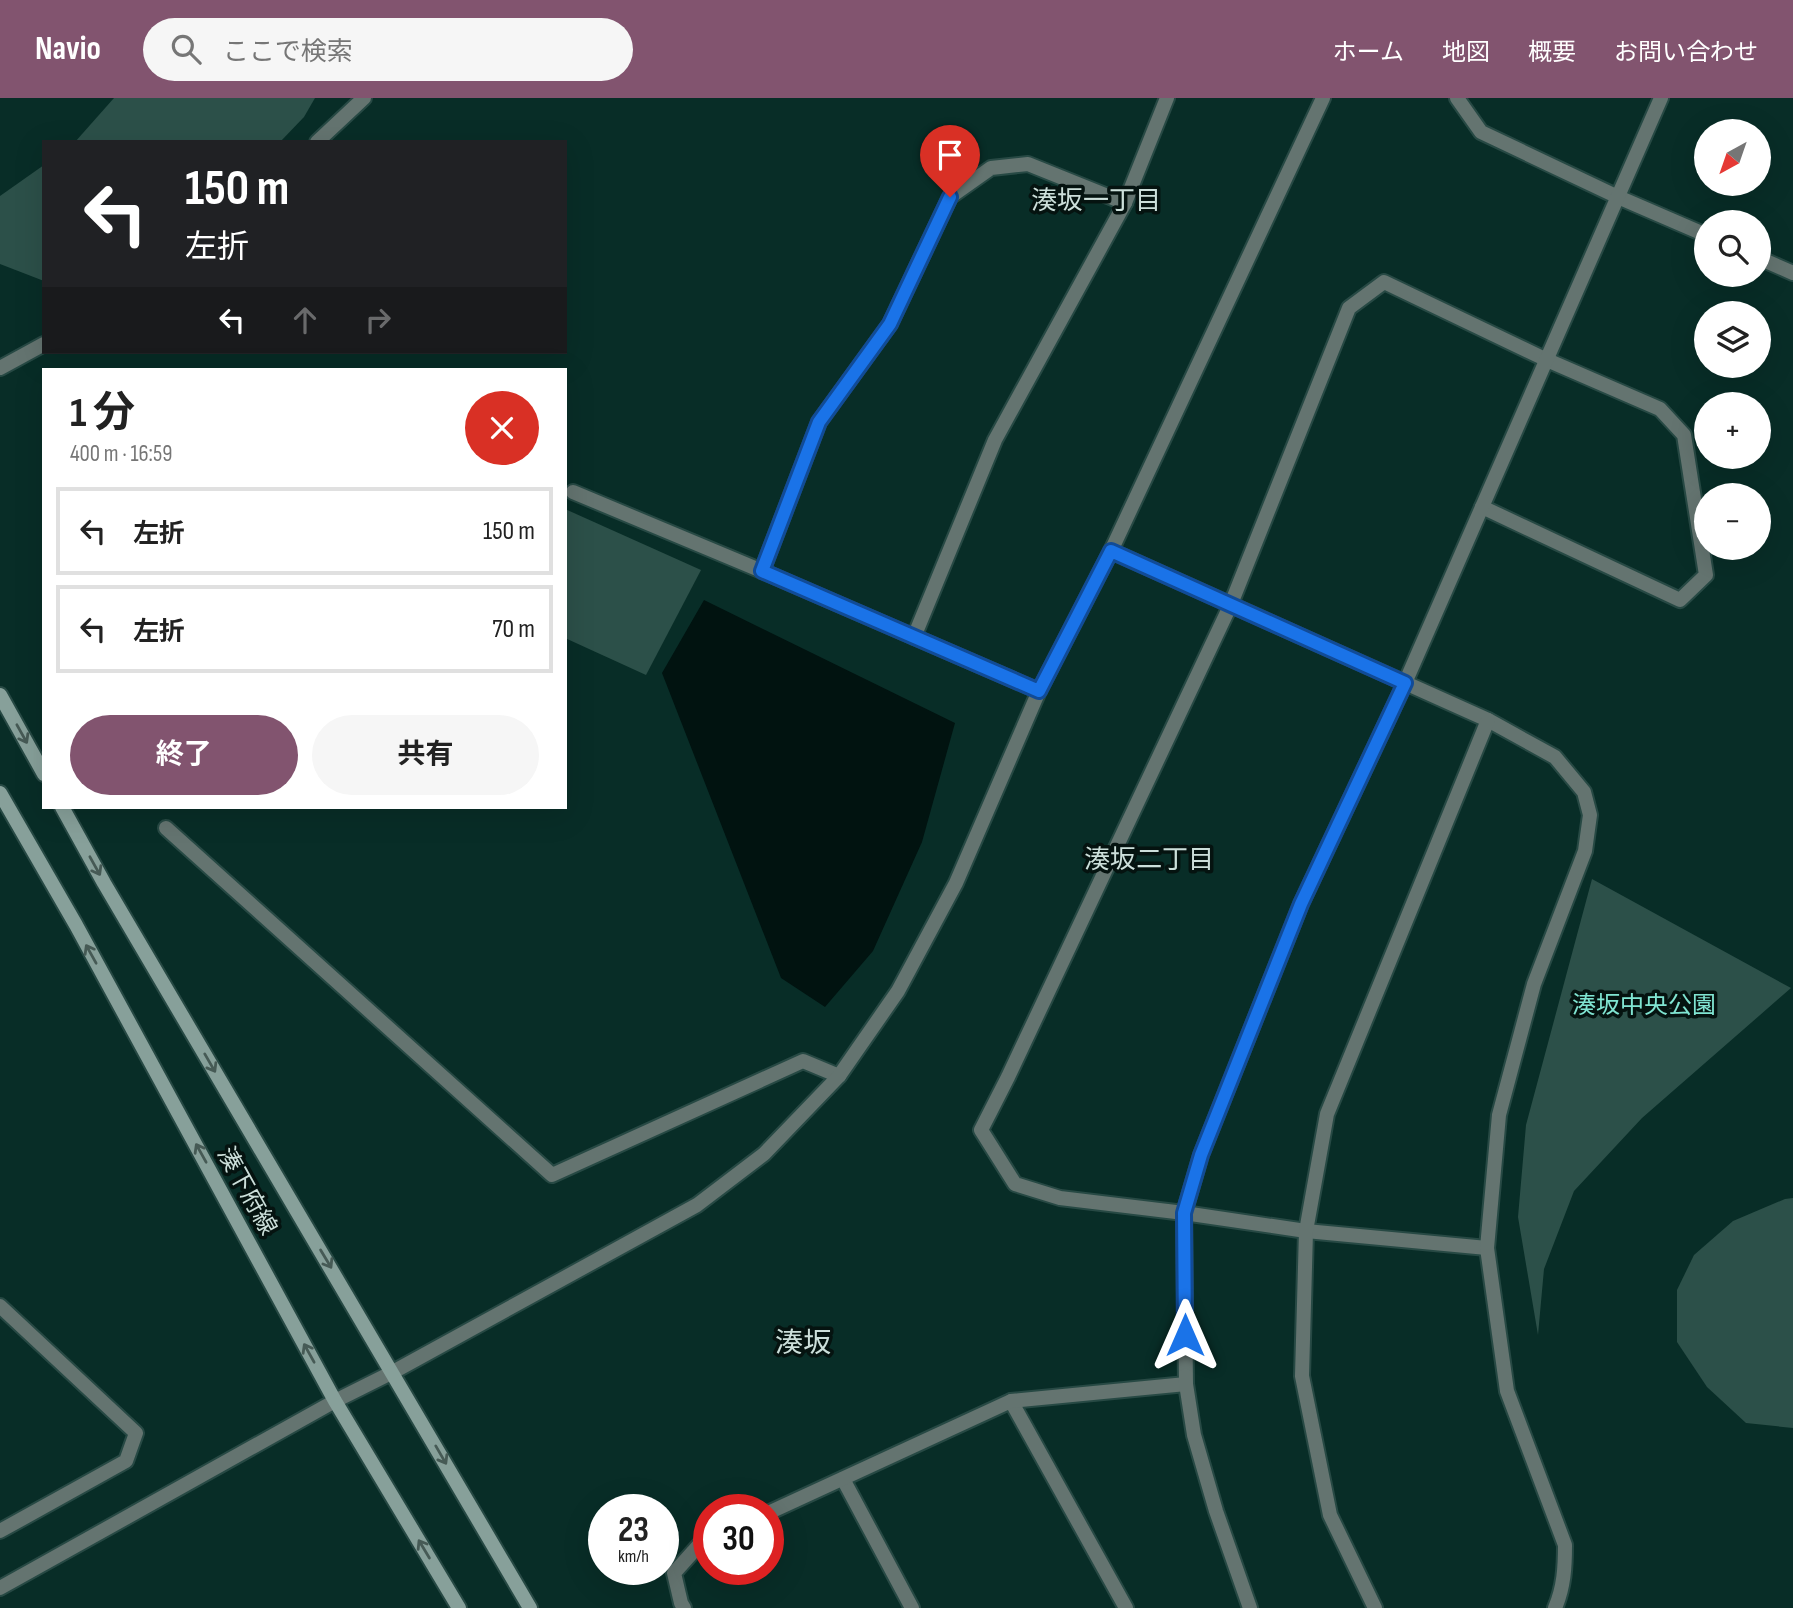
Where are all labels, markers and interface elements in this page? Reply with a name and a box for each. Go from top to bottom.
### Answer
search box [143,18,633,81]
text: Navio [35,29,101,69]
icon: search [167,30,205,68]
text: ここで検索 [223,37,353,68]
text: ホーム [1333,38,1404,67]
text: 地図 [1442,38,1490,67]
text: 概要 [1528,38,1576,67]
text: お問い合わせ [1614,38,1758,67]
north arrow [1694,119,1771,196]
map controls [1694,119,1771,560]
pin [920,125,980,197]
icon: arrive [931,136,969,174]
text: 150 m [185,160,289,219]
icon: left [70,168,161,259]
district label: 湊坂一丁目 [1031,186,1161,217]
button: search [1694,210,1771,287]
text: 左折 [185,228,249,267]
icon: left [213,301,251,339]
icon: ahead [286,301,324,339]
icon: right [359,301,397,339]
button: layers [1694,301,1771,378]
text: 1 分 [70,388,135,439]
button: close [465,391,539,465]
button: + [1694,392,1771,469]
text: 400 m · 16:59 [70,440,172,468]
button: − [1694,483,1771,560]
icon: left [74,512,112,550]
text: 150 m [483,516,535,547]
text: 左折 [133,519,185,550]
icon: left [74,610,112,648]
text: 70 m [492,614,535,645]
text: 左折 [133,617,185,648]
button: 終了 [70,715,298,795]
button: 共有 [312,715,539,795]
one-way arrow [15,724,29,744]
district label: 湊坂二丁目 [1084,845,1214,876]
one-way arrow [88,856,102,876]
one-way arrow [84,944,98,964]
park label: 湊坂中央公園 [1572,991,1716,1020]
one-way arrow [204,1052,218,1072]
street label: 湊下府線 [211,1142,283,1240]
one-way arrow [193,1143,207,1164]
one-way arrow [319,1248,333,1268]
position arrow [1148,1298,1222,1372]
district label: 湊坂 [775,1327,831,1360]
one-way arrow [302,1343,315,1364]
one-way arrow [435,1444,448,1465]
speed limit sign: 30 [693,1494,784,1585]
text: 23 [618,1509,649,1552]
one-way arrow [417,1540,431,1560]
text: km/h [618,1546,649,1567]

